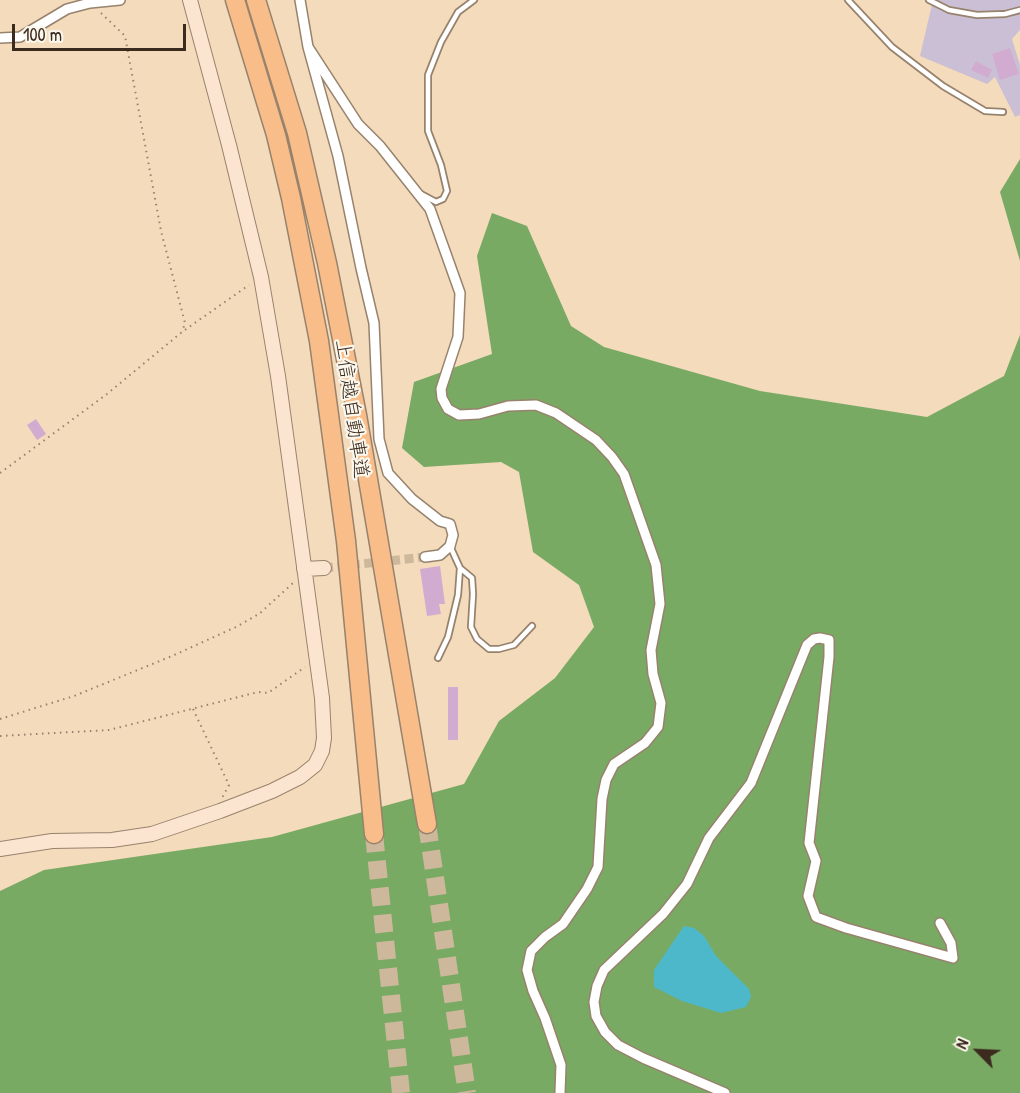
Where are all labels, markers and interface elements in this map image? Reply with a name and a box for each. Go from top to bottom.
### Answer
scale bar [15,12,189,50]
text: 100 m [23,22,62,47]
street label: 上信越自動車道 [329,338,373,480]
north arrow [948,1021,1008,1081]
text: N [950,1035,973,1052]

